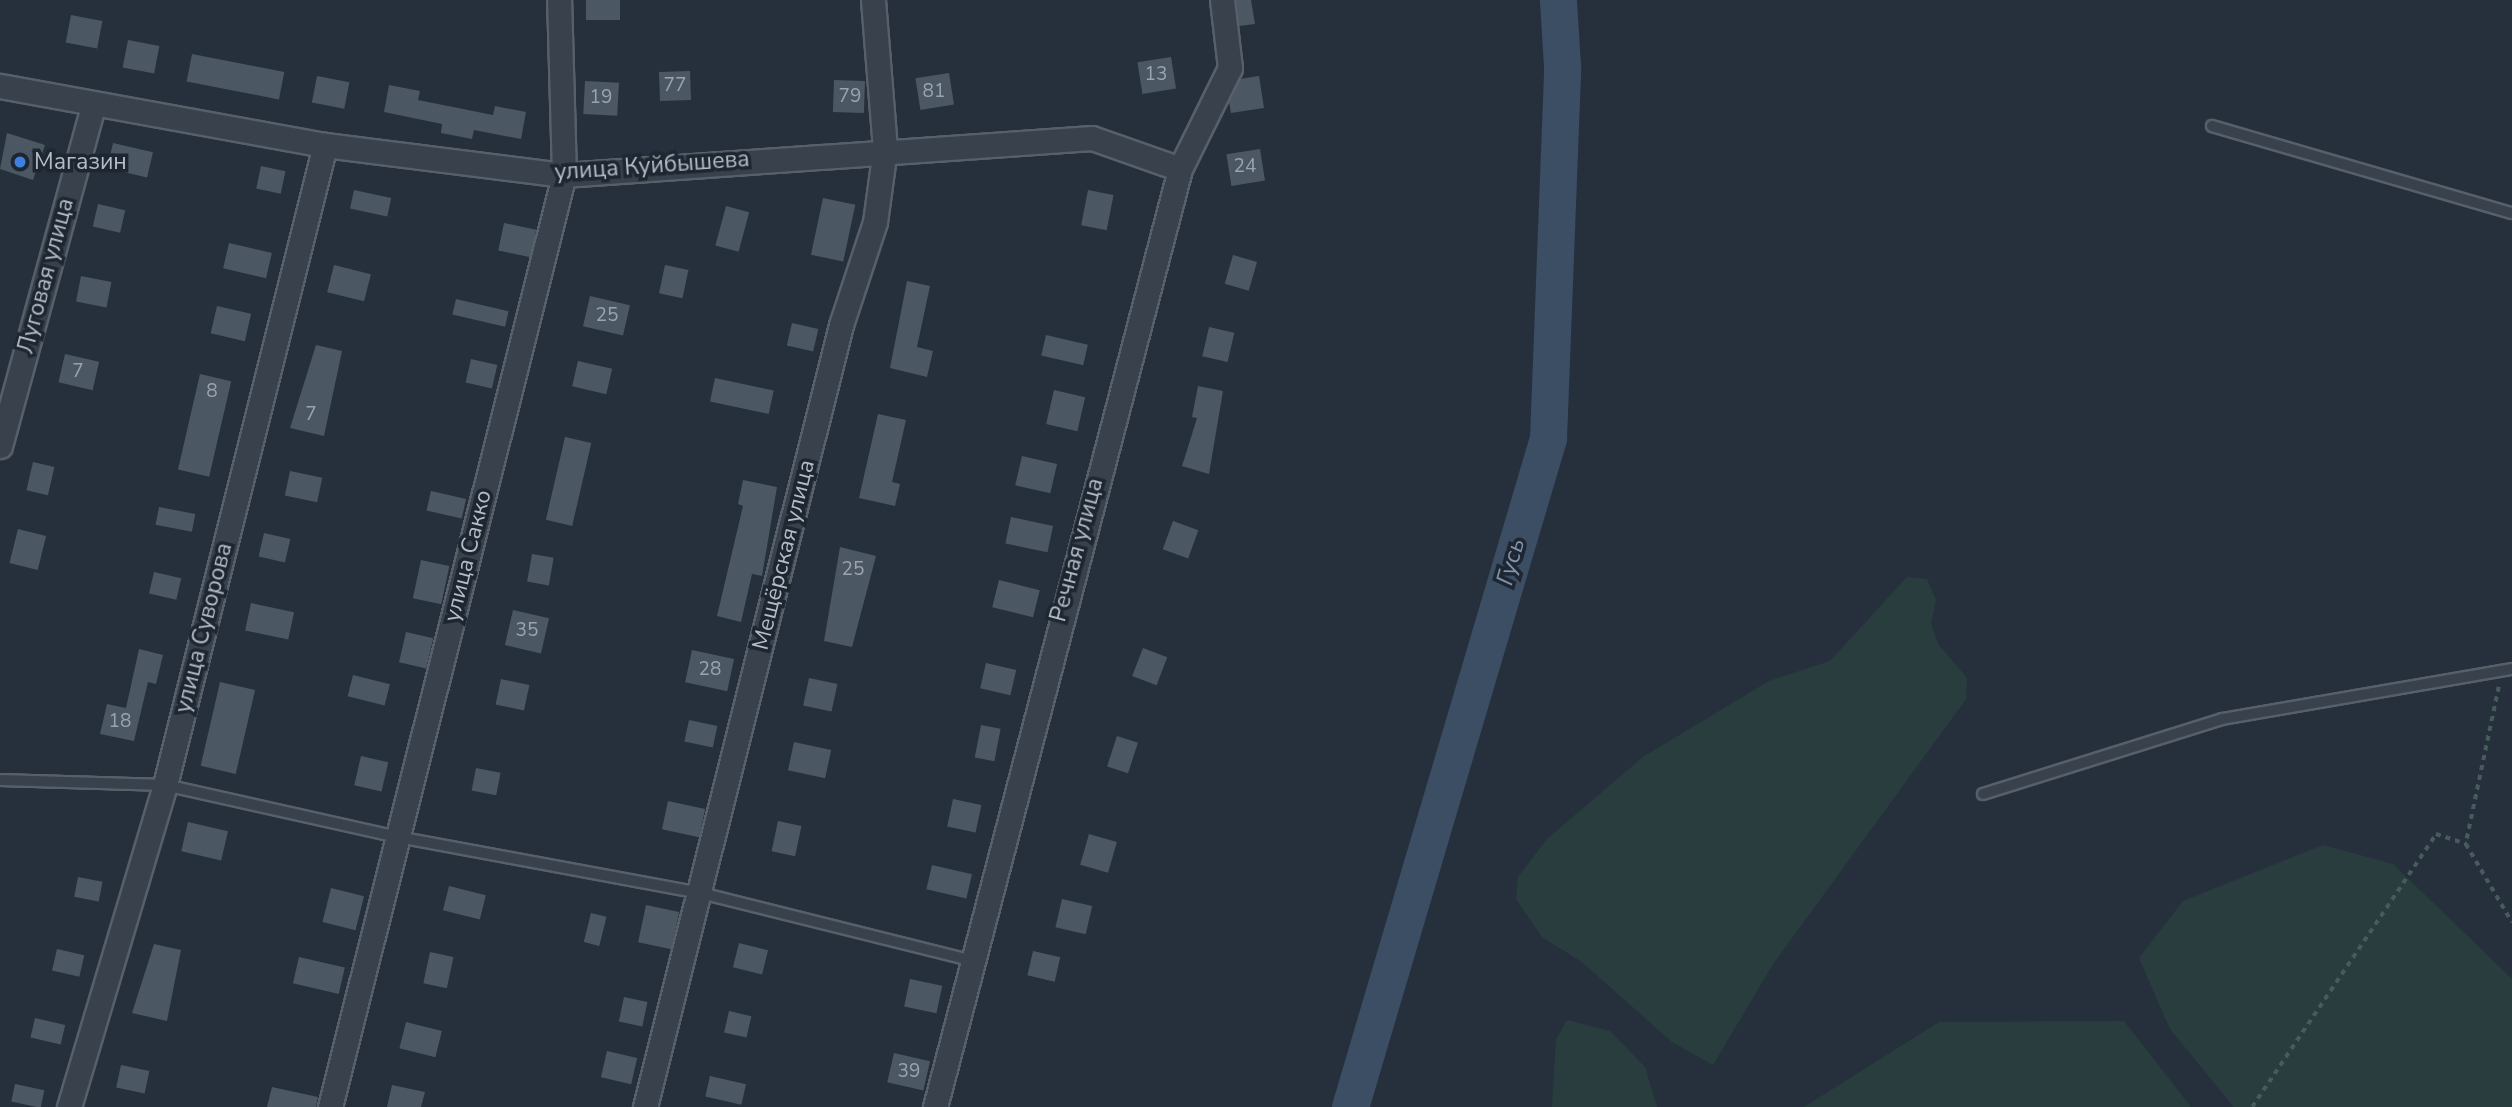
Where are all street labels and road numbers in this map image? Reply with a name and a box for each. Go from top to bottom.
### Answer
street label: улица Куйбышева [554,145,750,187]
street label: Луговая улица [12,195,80,357]
street label: Мещёрская улица [747,457,821,653]
street label: Речная улица [1045,475,1109,625]
street label: улица Сакко [438,487,498,625]
street label: улица Суворова [170,540,238,716]

